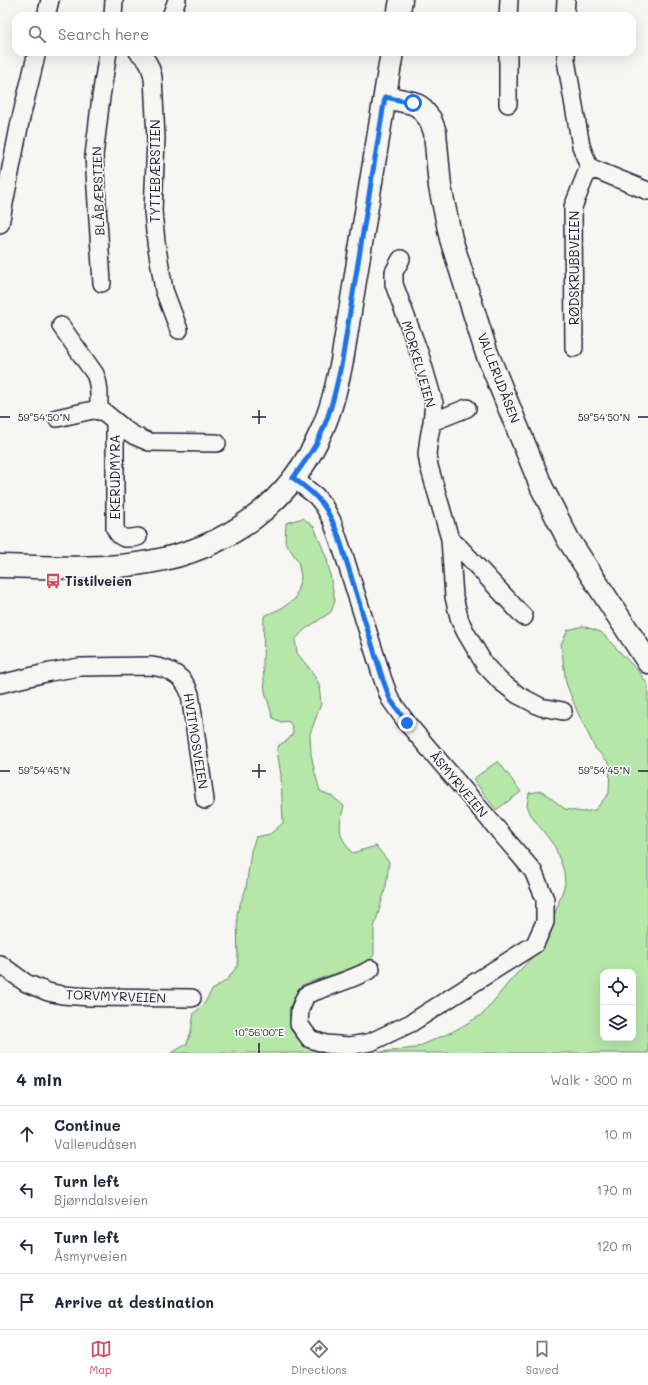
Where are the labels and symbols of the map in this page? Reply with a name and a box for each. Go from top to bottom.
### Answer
route start [404,94,422,112]
street label: TYTTEBÆRSTIEN [146,119,163,223]
street label: BLÅBÆRSTIEN [87,146,108,236]
street label: RØDSKRUBBVEIEN [565,211,582,325]
street label: MORKELVEIEN [399,318,440,409]
street label: VALLERUDÅSEN [474,330,524,425]
text: 59°54'50"N [18,410,70,424]
text: 59°54'50"N [578,410,630,424]
street label: EKERUDMYRA [106,435,123,519]
bus stop icon: Tistilveien [44,572,62,590]
place label: Tistilveien [65,572,132,589]
street label: HVITMOSVEIEN [181,692,212,790]
route end [398,714,416,732]
street label: ÅSMYRVEIEN [427,747,492,820]
text: 59°54'45"N [18,763,70,777]
text: 59°54'45"N [578,763,630,777]
street label: TORVMYRVEIEN [66,985,166,1006]
text: 10°56'00"E [234,1025,284,1039]

